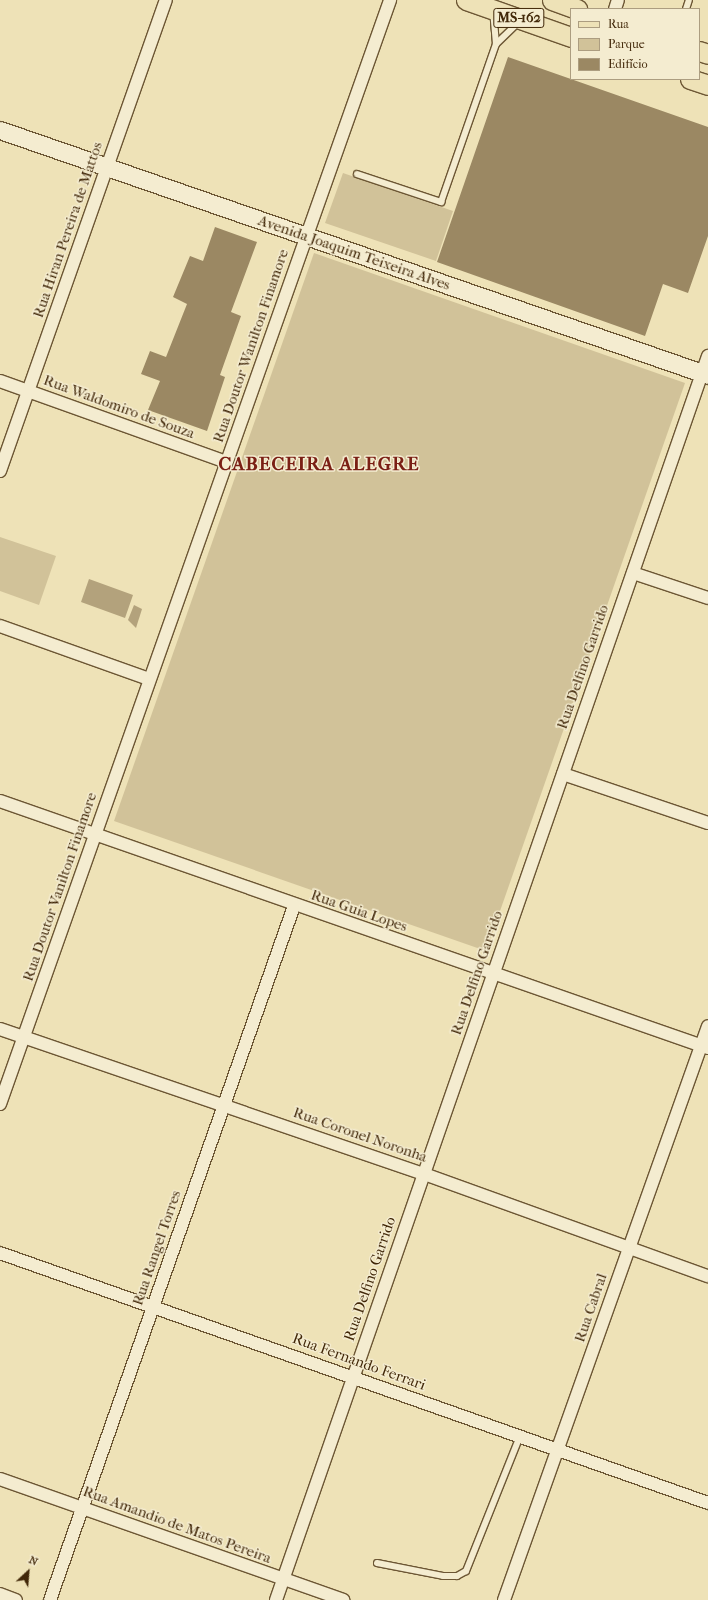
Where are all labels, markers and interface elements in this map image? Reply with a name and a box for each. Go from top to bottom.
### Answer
road number: MS-162 [493,6,545,30]
legend [570,8,700,80]
text: Rua [608,17,629,31]
text: Parque [608,37,645,51]
text: Edifício [608,57,648,71]
street label: Rua Hiran Pereira de Mattos [29,140,107,320]
street label: Avenida Joaquim Teixeira Alves [256,212,452,294]
street label: Rua Doutor Wanilton Finamore [209,247,293,445]
street label: Rua Waldomiro de Souza [41,371,197,443]
district label: CABECEIRA ALEGRE [218,454,420,476]
street label: Rua Delfino Garrido [553,602,613,732]
street label: Rua Doutor Vanilton Finamore [19,790,101,984]
street label: Rua Guia Lopes [308,886,410,936]
street label: Rua Delfino Garrido [447,908,507,1038]
street label: Rua Coronel Noronha [291,1104,429,1166]
street label: Rua Rangel Torres [129,1188,185,1308]
street label: Rua Delfino Garrido [340,1214,400,1344]
street label: Rua Cabral [571,1271,611,1345]
street label: Rua Fernando Ferrari [290,1330,428,1394]
street label: Rua Amandio de Matos Pereira [80,1482,274,1568]
north arrow [8,1552,48,1592]
text: N [27,1553,40,1568]

